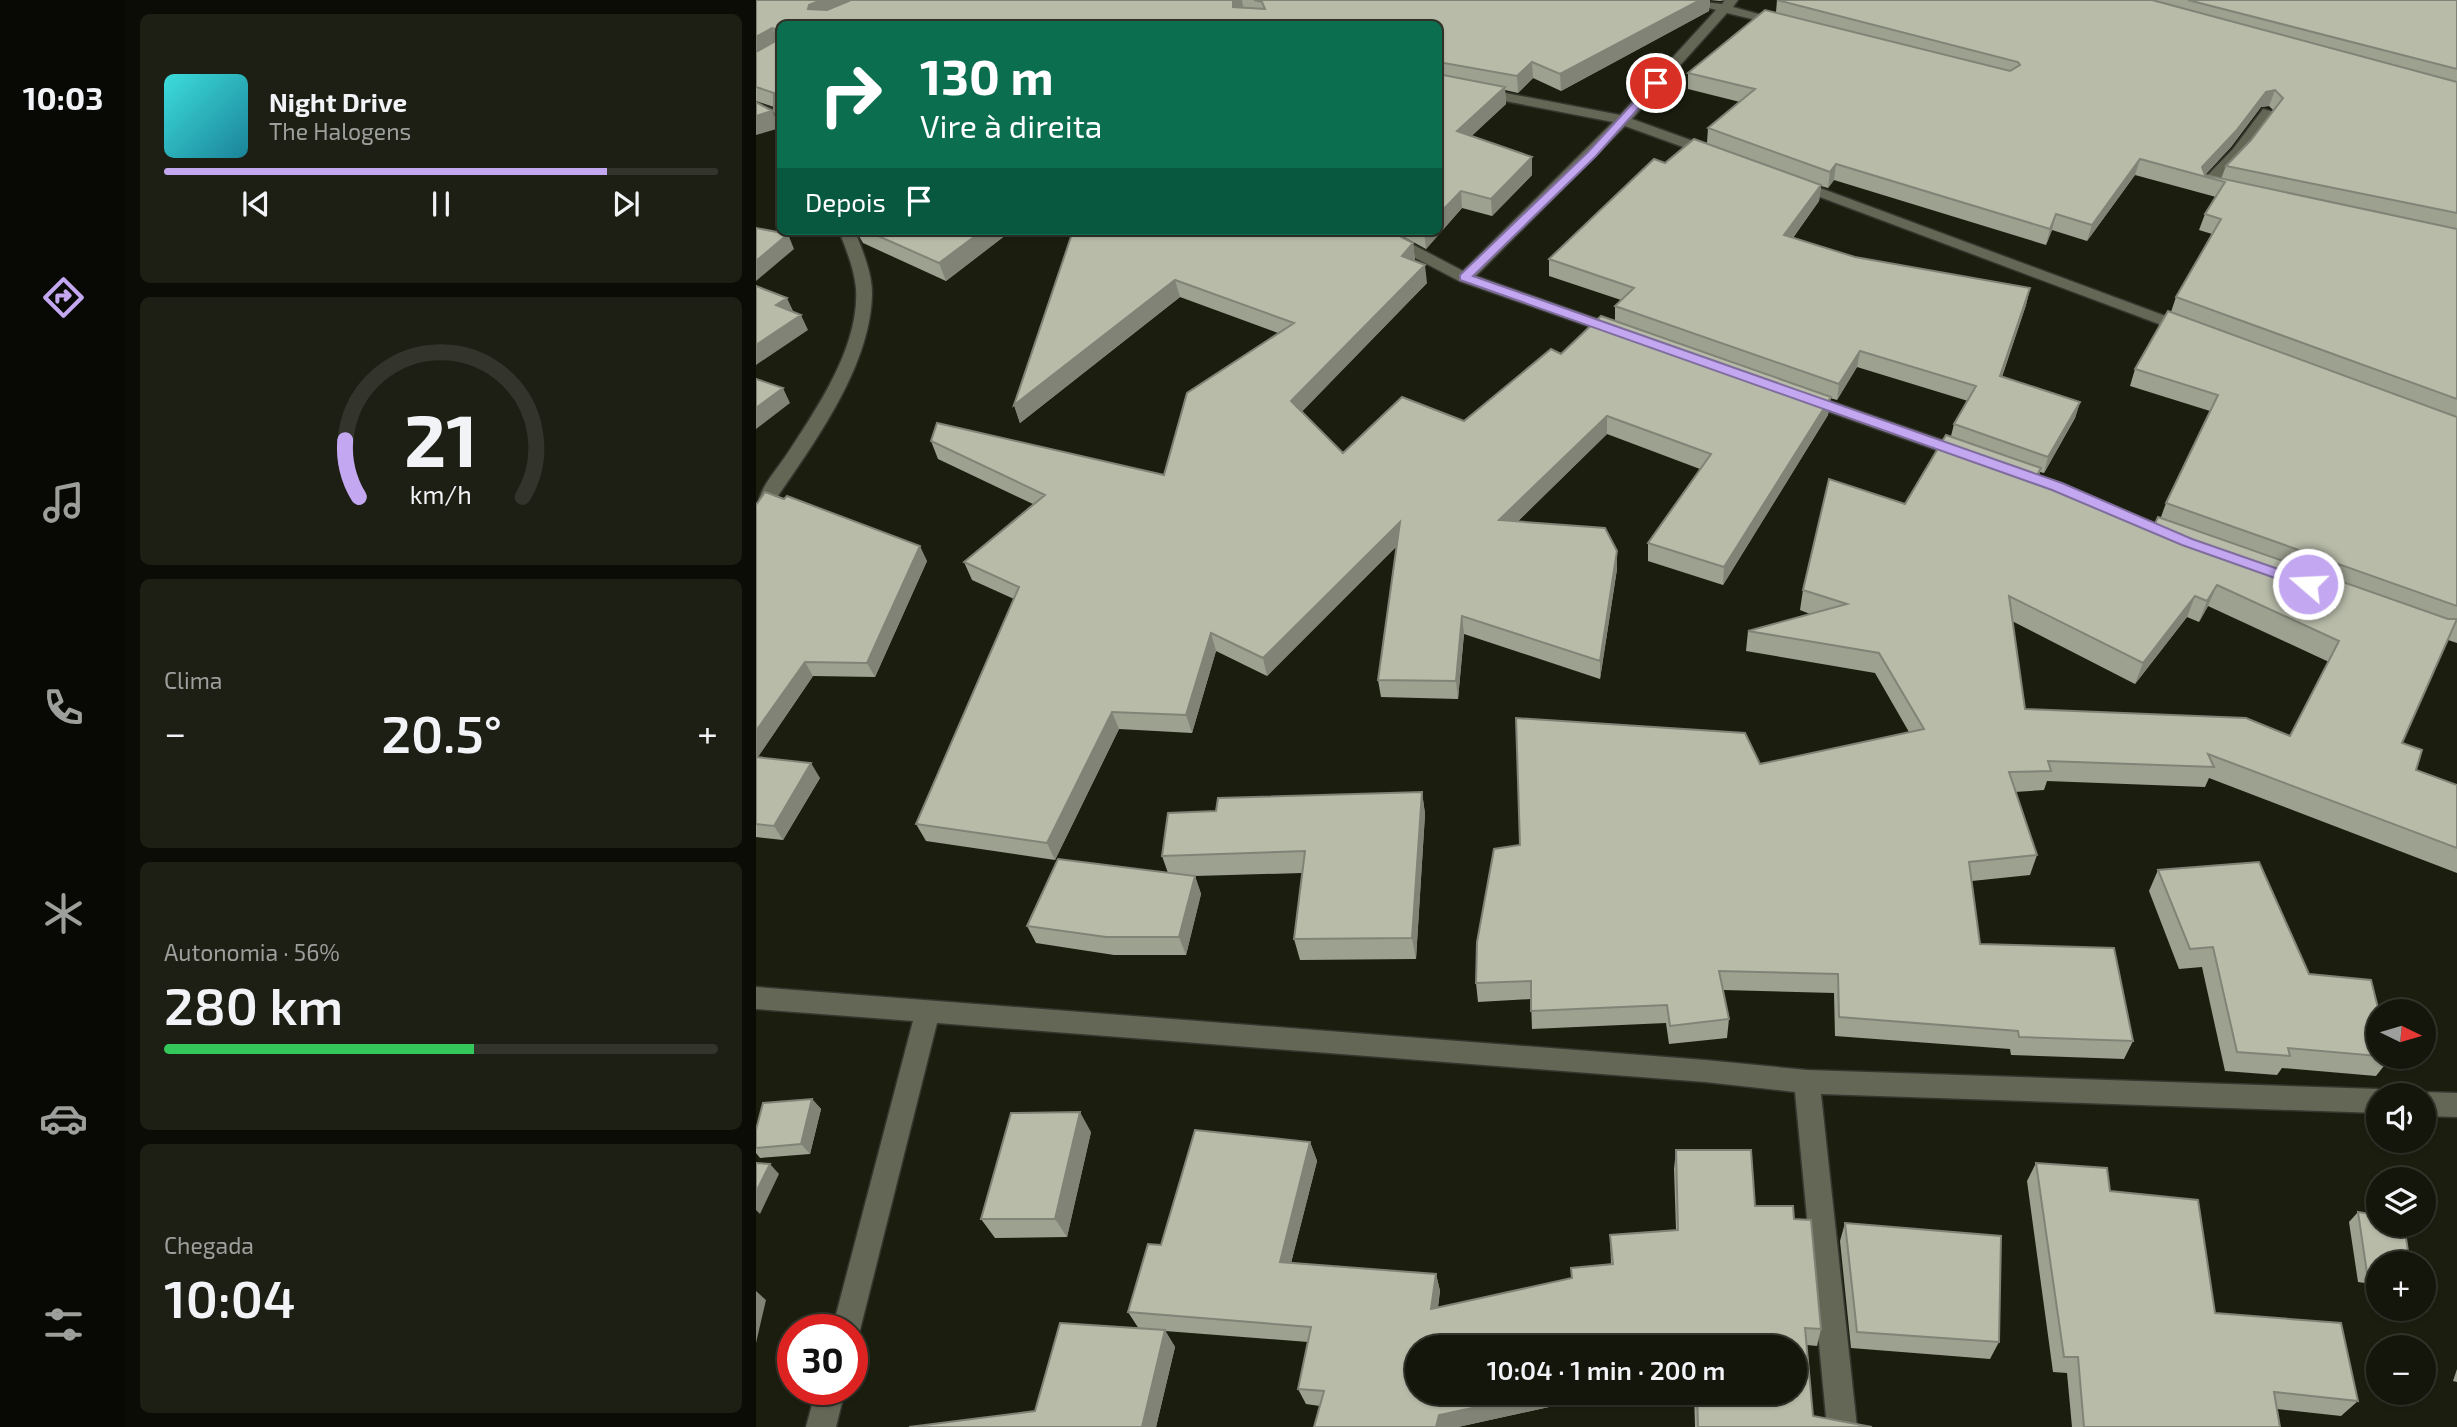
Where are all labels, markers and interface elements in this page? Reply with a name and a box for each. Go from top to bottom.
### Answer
text: 130 m [920,46,1054,105]
icon: right [805,49,896,140]
pin [1626,53,1686,113]
icon: arrive [1637,64,1675,102]
text: 10:03 [23,78,103,116]
text: Night Drive [269,86,407,117]
text: Vire à direita [920,106,1102,144]
text: The Halogens [269,117,411,145]
icon: arrive [900,182,938,220]
icon: previous [237,185,275,223]
icon: pause [422,185,460,223]
icon: next [607,185,645,223]
text: Depois [805,186,886,217]
icon: directions [39,273,88,322]
text: 21 [404,394,478,482]
icon: music [39,478,88,527]
text: km/h [410,479,472,509]
position arrow [2271,547,2345,621]
text: Clima [164,666,222,694]
icon: phone [39,683,88,732]
text: 20.5° [381,701,502,763]
text: − [164,709,186,755]
text: + [697,709,718,755]
icon: climate [39,889,88,938]
text: Autonomia · 56% [164,938,340,966]
text: 280 km [164,973,343,1035]
north arrow [2366,999,2436,1069]
map controls [2366,999,2436,1405]
button: sound [2366,1083,2436,1153]
icon: car [39,1094,88,1143]
button: layers [2366,1167,2436,1237]
text: Chegada [164,1231,254,1259]
button: + [2366,1251,2436,1321]
text: 10:04 [164,1266,296,1328]
icon: filters [39,1300,88,1349]
speed limit sign: 30 [777,1314,868,1405]
button: − [2366,1335,2436,1405]
text: 10:04 · 1 min · 200 m [1487,1354,1725,1385]

